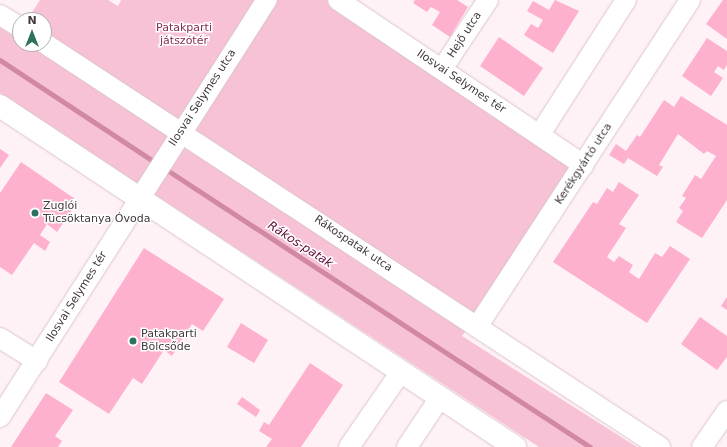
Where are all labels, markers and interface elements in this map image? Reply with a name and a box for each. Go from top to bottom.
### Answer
street label: Hejő utca [445,9,485,61]
north arrow [12,12,52,52]
text: N [27,14,37,27]
park label: Patakparti játszótér [156,22,212,48]
street label: Ilosvai Selymes utca [167,47,239,149]
street label: Ilosvai Selymes tér [414,47,508,117]
street label: Kerékgyártó utca [553,121,615,207]
place label: Zuglói Tücsöktanya Óvoda [43,200,150,226]
marker: Zuglói Tücsöktanya Óvoda [30,208,40,218]
street label: Rákospatak utca [311,213,395,275]
water label: Rákos-patak [265,219,335,271]
street label: Ilosvai Selymes tér [44,249,110,345]
place label: Patakparti Bölcsőde [141,328,197,354]
marker: Patakparti Bölcsőde [128,336,138,346]

